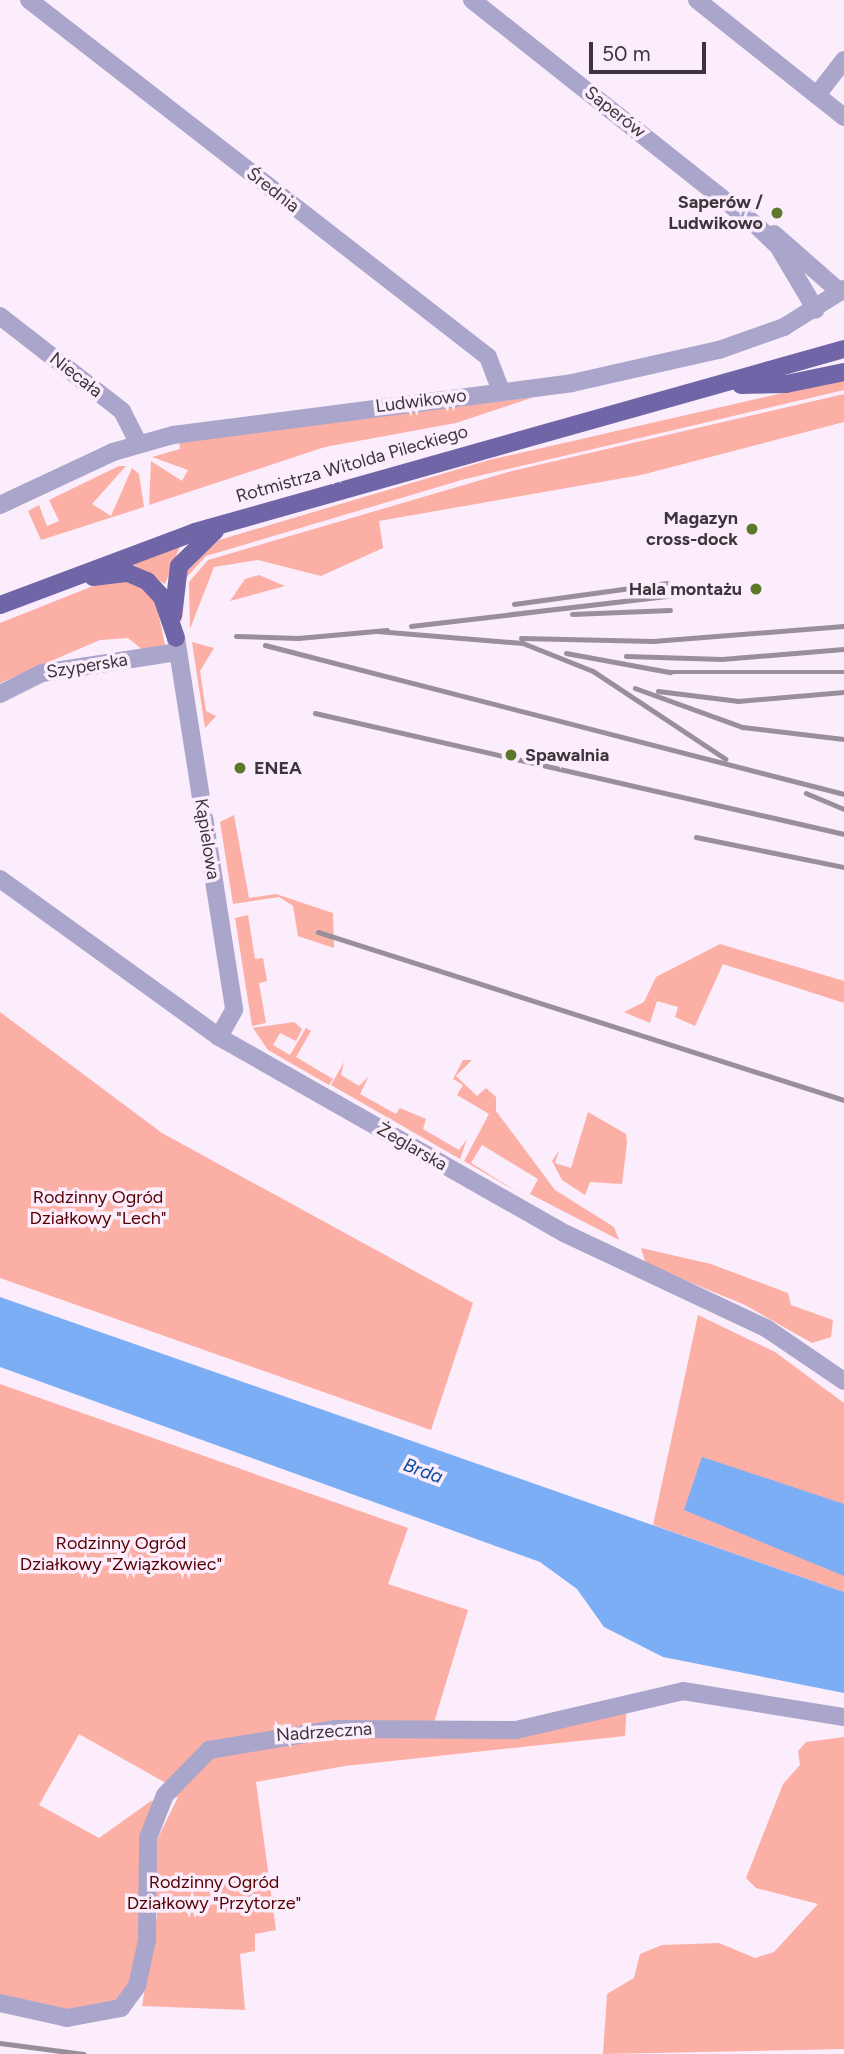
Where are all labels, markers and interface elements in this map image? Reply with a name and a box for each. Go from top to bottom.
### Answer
scale bar [592,28,709,72]
text: 50 m [602,41,651,66]
street label: Saperów [580,82,650,142]
street label: Średnia [242,163,304,217]
place label: Saperów / Ludwikowo [668,192,763,234]
marker: Saperów / Ludwikowo [769,205,785,221]
street label: Niecała [45,348,107,402]
street label: Ludwikowo [374,385,468,417]
street label: Rotmistrza Witolda Pileckiego [233,420,471,508]
place label: Magazyn cross-dock [646,508,738,550]
marker: Magazyn cross-dock [744,521,760,537]
place label: Hala montażu [629,578,742,600]
marker: Hala montażu [748,581,764,597]
street label: Szyperska [45,649,129,683]
place label: Spawalnia [525,744,609,766]
marker: Spawalnia [503,747,519,763]
place label: ENEA [254,757,302,779]
marker: ENEA [232,760,248,776]
street label: Kąpielowa [190,797,224,881]
street label: Żeglarska [373,1118,451,1176]
park label: Rodzinny Ogród Działkowy "Lech" [30,1187,166,1230]
water label: Brda [400,1453,446,1489]
park label: Rodzinny Ogród Działkowy "Związkowiec" [20,1533,222,1576]
street label: Nadrzeczna [275,1718,373,1746]
park label: Rodzinny Ogród Działkowy "Przytorze" [127,1872,301,1914]

